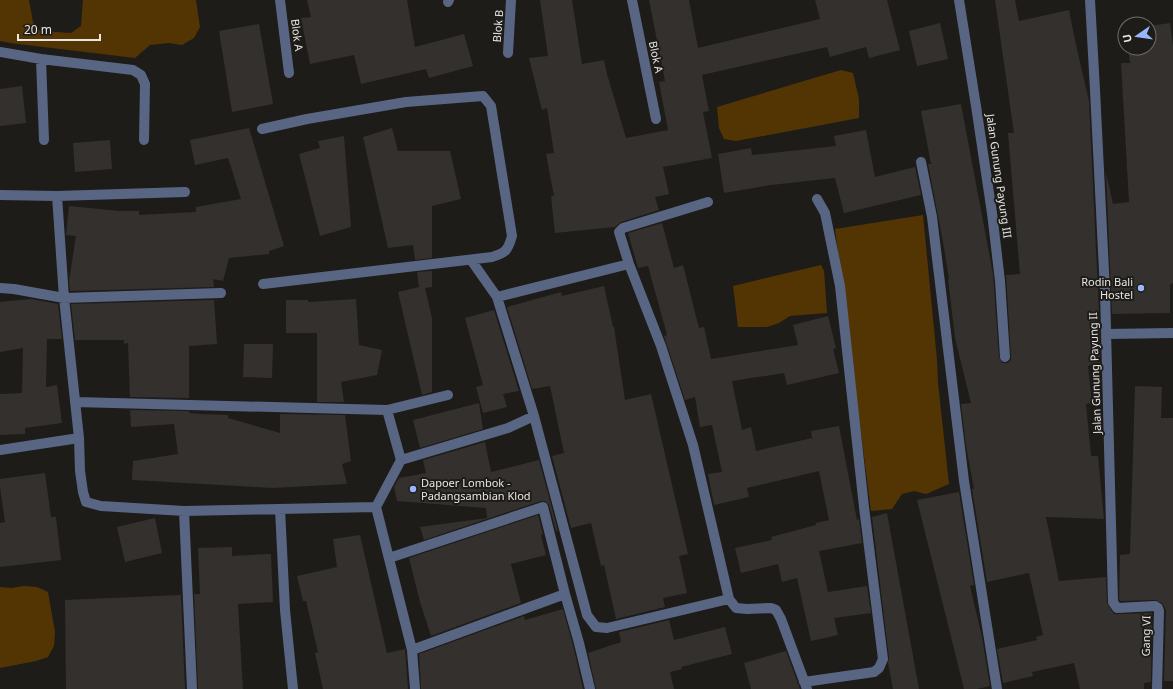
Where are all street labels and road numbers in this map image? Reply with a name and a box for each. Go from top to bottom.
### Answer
street label: Blok B [489,9,506,43]
street label: Blok A [288,18,307,53]
street label: Blok A [646,39,667,75]
street label: Jalan Gunung Payung III [983,112,1016,239]
street label: Jalan Gunung Payung II [1085,312,1104,435]
street label: Gang VI [1138,615,1153,657]

